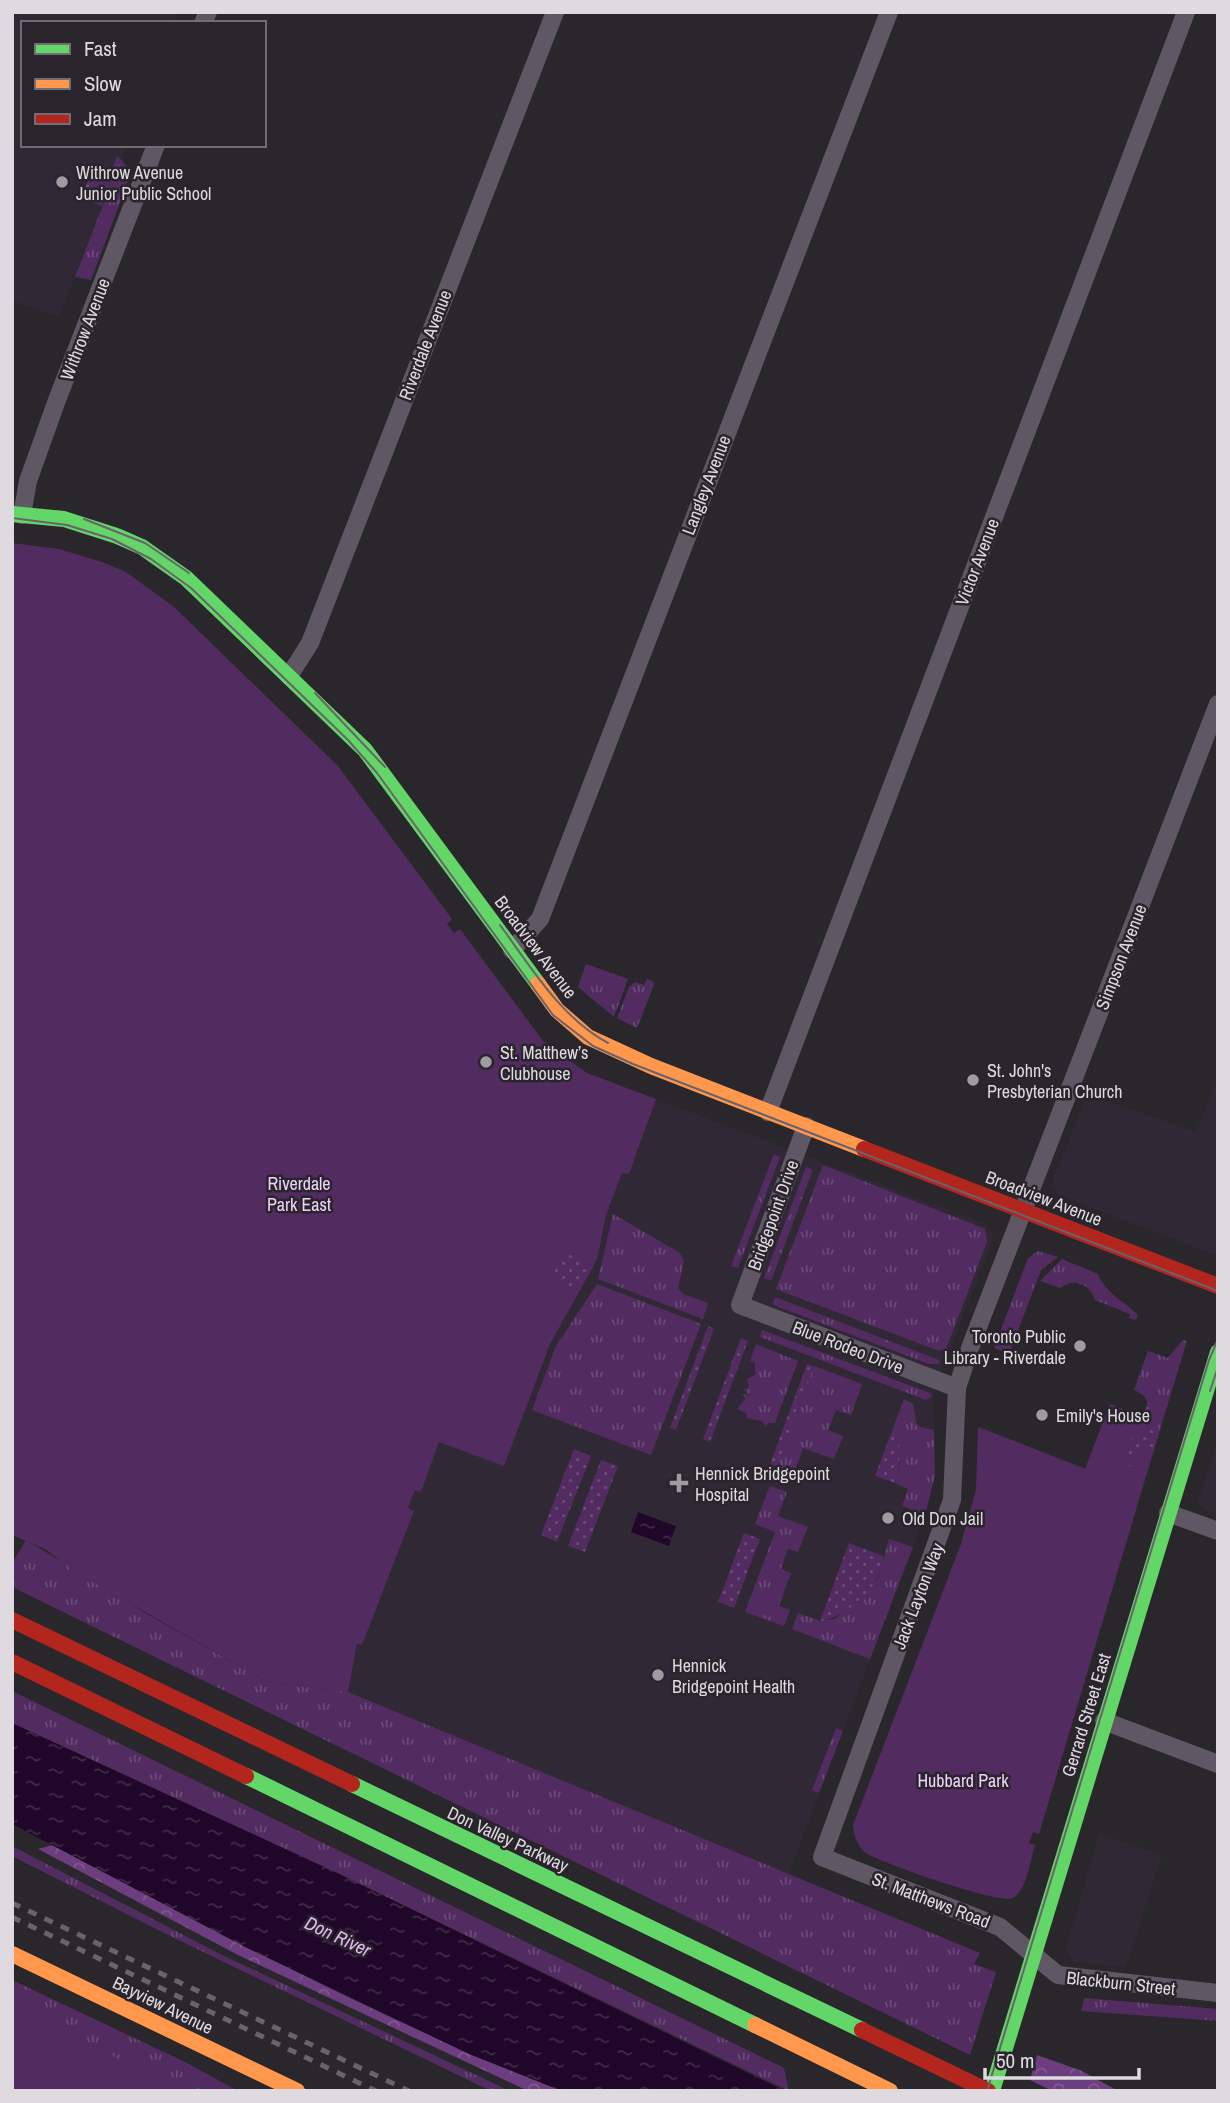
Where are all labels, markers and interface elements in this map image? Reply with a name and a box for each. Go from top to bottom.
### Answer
legend [21,21,266,147]
text: Fast [84,34,117,63]
text: Slow [84,69,122,98]
text: Jam [84,104,117,133]
place label: Withrow Avenue Junior Public School [76,160,211,206]
marker: Withrow Avenue Junior Public School [54,174,70,190]
street label: Withrow Avenue [54,274,116,384]
street label: Riverdale Avenue [392,286,458,404]
street label: Langley Avenue [676,432,736,538]
street label: Victor Avenue [949,515,1005,609]
street label: Broadview Avenue [489,890,583,1004]
street label: Simpson Avenue [1089,901,1153,1013]
place label: St. Matthew’s Clubhouse [500,1040,588,1086]
marker: St. Matthew’s Clubhouse [478,1054,494,1070]
place label: St. John's Presbyterian Church [987,1058,1122,1104]
marker: St. John's Presbyterian Church [965,1072,981,1088]
street label: Bridgepoint Drive [741,1156,805,1274]
street label: Broadview Avenue [982,1164,1106,1232]
park label: Riverdale Park East [267,1171,331,1217]
street label: Blue Rodeo Drive [789,1314,907,1380]
place label: Toronto Public Library - Riverdale [944,1324,1066,1370]
marker: Toronto Public Library - Riverdale [1072,1338,1088,1354]
place label: Emily's House [1056,1403,1150,1428]
marker: Emily's House [1034,1407,1050,1423]
place label: Hennick Bridgepoint Hospital [695,1461,830,1507]
marker: Hennick Bridgepoint Hospital [669,1473,689,1493]
place label: Old Don Jail [902,1506,983,1531]
marker: Old Don Jail [880,1510,896,1526]
street label: Jack Layton Way [886,1539,950,1653]
street label: Gerrard Street East [1055,1650,1117,1780]
place label: Hennick Bridgepoint Health [672,1653,795,1699]
marker: Hennick Bridgepoint Health [650,1667,666,1683]
park label: Hubbard Park [917,1768,1009,1793]
street label: Don Valley Parkway [443,1800,573,1878]
street label: St. Matthews Road [868,1866,994,1934]
water label: Don River [301,1909,376,1963]
street label: Blackburn Street [1065,1965,1177,2001]
street label: Bayview Avenue [109,1970,217,2040]
scale bar [985,2036,1139,2080]
text: 50 m [996,2046,1034,2075]

